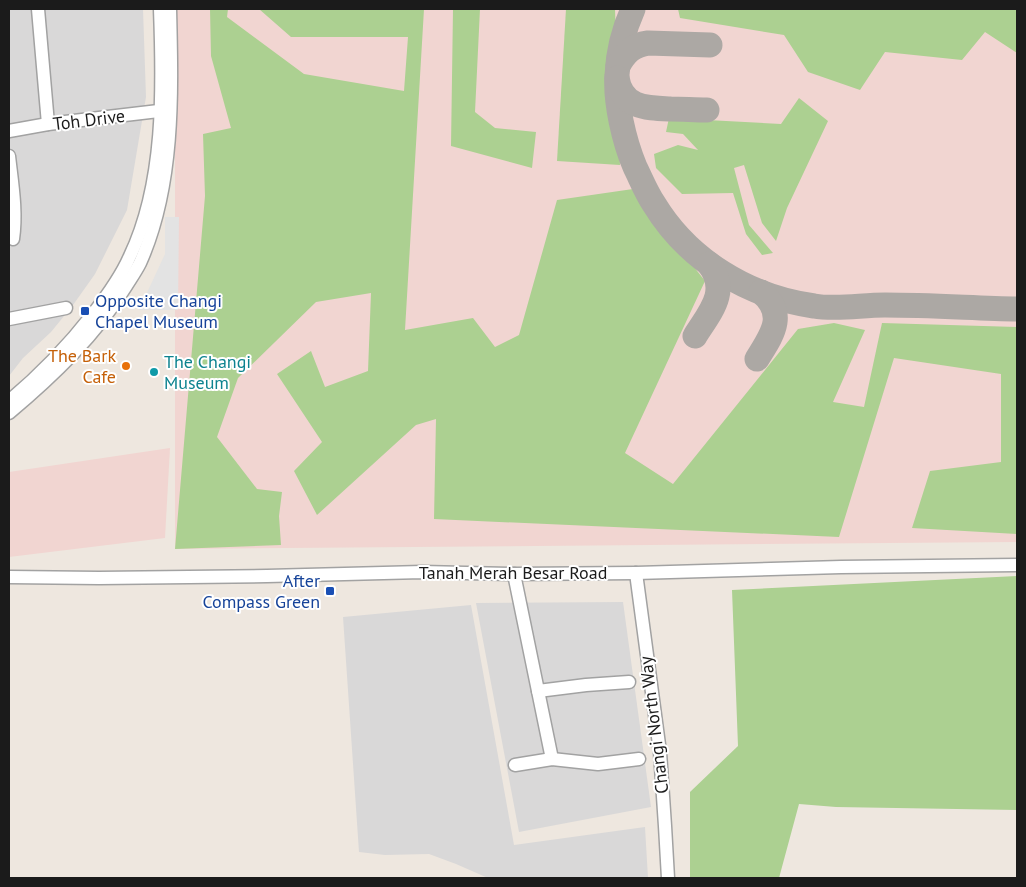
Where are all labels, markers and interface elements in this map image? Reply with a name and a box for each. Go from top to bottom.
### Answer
street label: Toh Drive [52,104,126,135]
place label: Opposite Changi Chapel Museum [95,289,222,333]
marker: Opposite Changi Chapel Museum [79,305,91,317]
place label: The Bark Cafe [48,344,116,388]
place label: The Changi Museum [164,350,251,394]
marker: The Bark Cafe [120,360,132,372]
marker: The Changi Museum [148,366,160,378]
street label: Tanah Merah Besar Road [419,561,607,584]
place label: After Compass Green [202,569,320,613]
marker: After Compass Green [324,585,336,597]
street label: Changi North Way [634,654,673,795]

